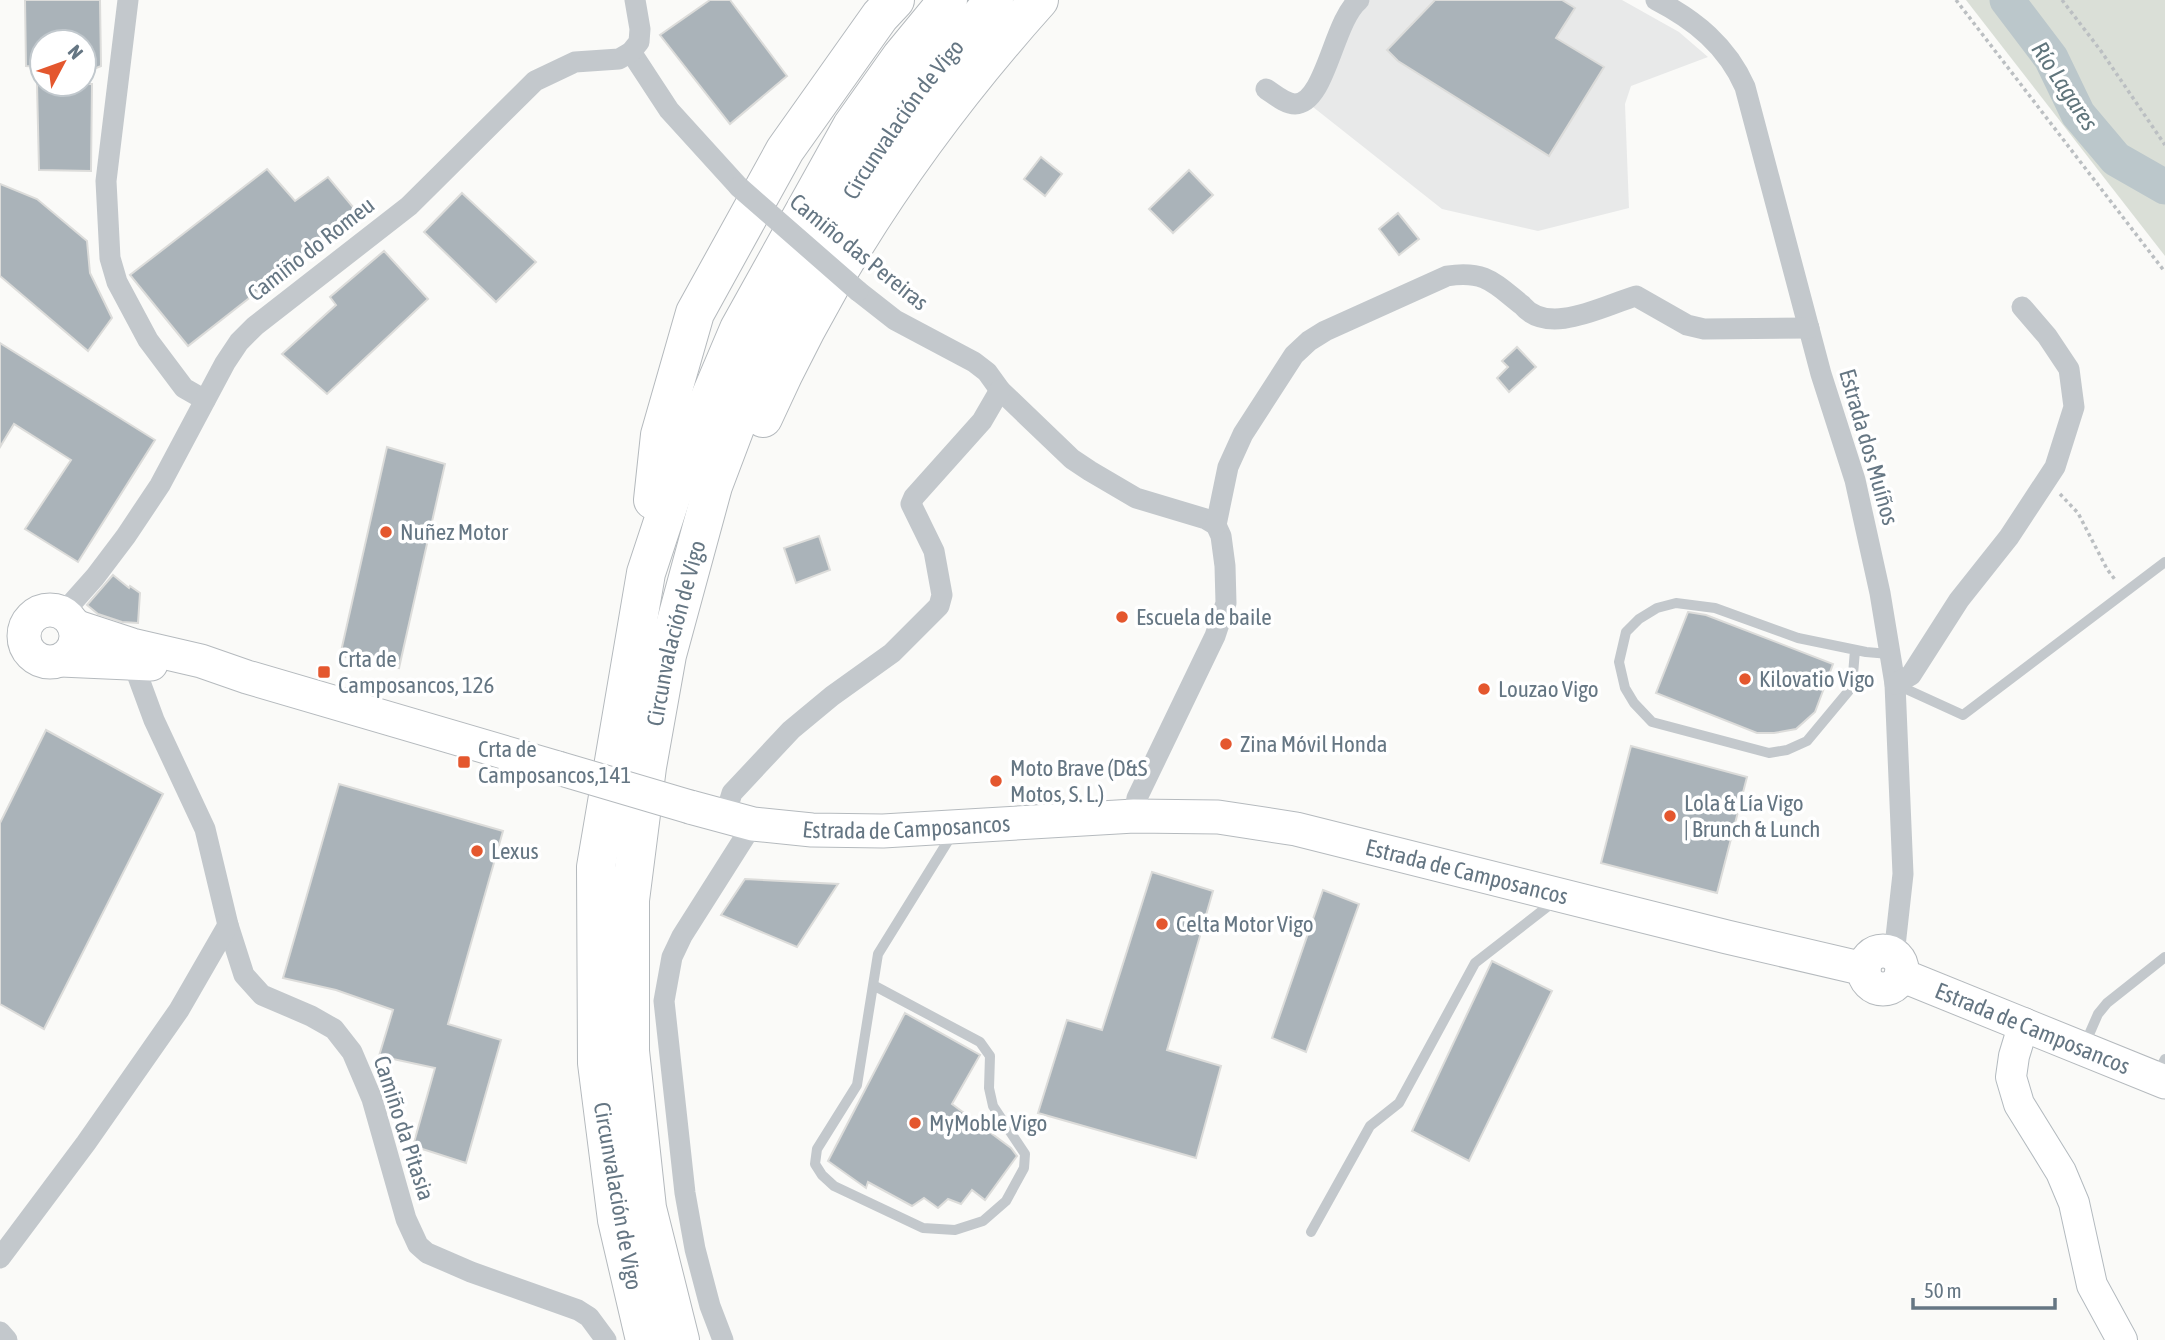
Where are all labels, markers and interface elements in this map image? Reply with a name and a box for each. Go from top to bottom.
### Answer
north arrow [28,28,98,98]
street label: Circunvalación de Vigo [838,34,969,204]
water label: Río Lagares [2026,37,2104,135]
text: N [64,40,88,63]
street label: Camiño das Pereiras [785,188,933,316]
street label: Camiño do Romeu [243,192,379,306]
street label: Estrada dos Muíños [1834,366,1904,528]
place label: Nuñez Motor [400,519,509,545]
marker: Nuñez Motor [378,524,394,540]
street label: Circunvalación de Vigo [642,537,711,728]
place label: Escuela de baile [1136,604,1272,630]
marker: Escuela de baile [1114,609,1130,625]
place label: Crta de Camposancos, 126 [338,646,494,698]
marker: Crta de Camposancos, 126 [316,664,332,680]
place label: Kilovatio Vigo [1759,666,1875,692]
marker: Kilovatio Vigo [1737,671,1753,687]
place label: Louzao Vigo [1498,676,1599,702]
marker: Louzao Vigo [1476,681,1492,697]
place label: Zina Móvil Honda [1240,731,1388,757]
place label: Crta de Camposancos,141 [478,736,631,788]
marker: Zina Móvil Honda [1218,736,1234,752]
marker: Crta de Camposancos,141 [456,754,472,770]
place label: Moto Brave (D&S Motos, S. L.) [1010,755,1148,807]
marker: Moto Brave (D&S Motos, S. L.) [988,773,1004,789]
place label: Lola & Lía Vigo | Brunch & Lunch [1684,790,1820,842]
marker: Lola & Lía Vigo | Brunch & Lunch [1662,808,1678,824]
street label: Estrada de Camposancos [801,810,1011,844]
street label: Estrada de Camposancos [1363,834,1571,910]
place label: Lexus [491,838,539,864]
marker: Lexus [469,843,485,859]
place label: Celta Motor Vigo [1176,911,1314,937]
marker: Celta Motor Vigo [1154,916,1170,932]
street label: Estrada de Camposancos [1931,977,2134,1079]
street label: Camiño da Pitasia [368,1053,440,1203]
street label: Circunvalación de Vigo [589,1100,647,1292]
place label: MyMoble Vigo [929,1110,1047,1136]
marker: MyMoble Vigo [907,1115,923,1131]
scale bar [1913,1266,2055,1310]
text: 50 m [1924,1278,1962,1302]

